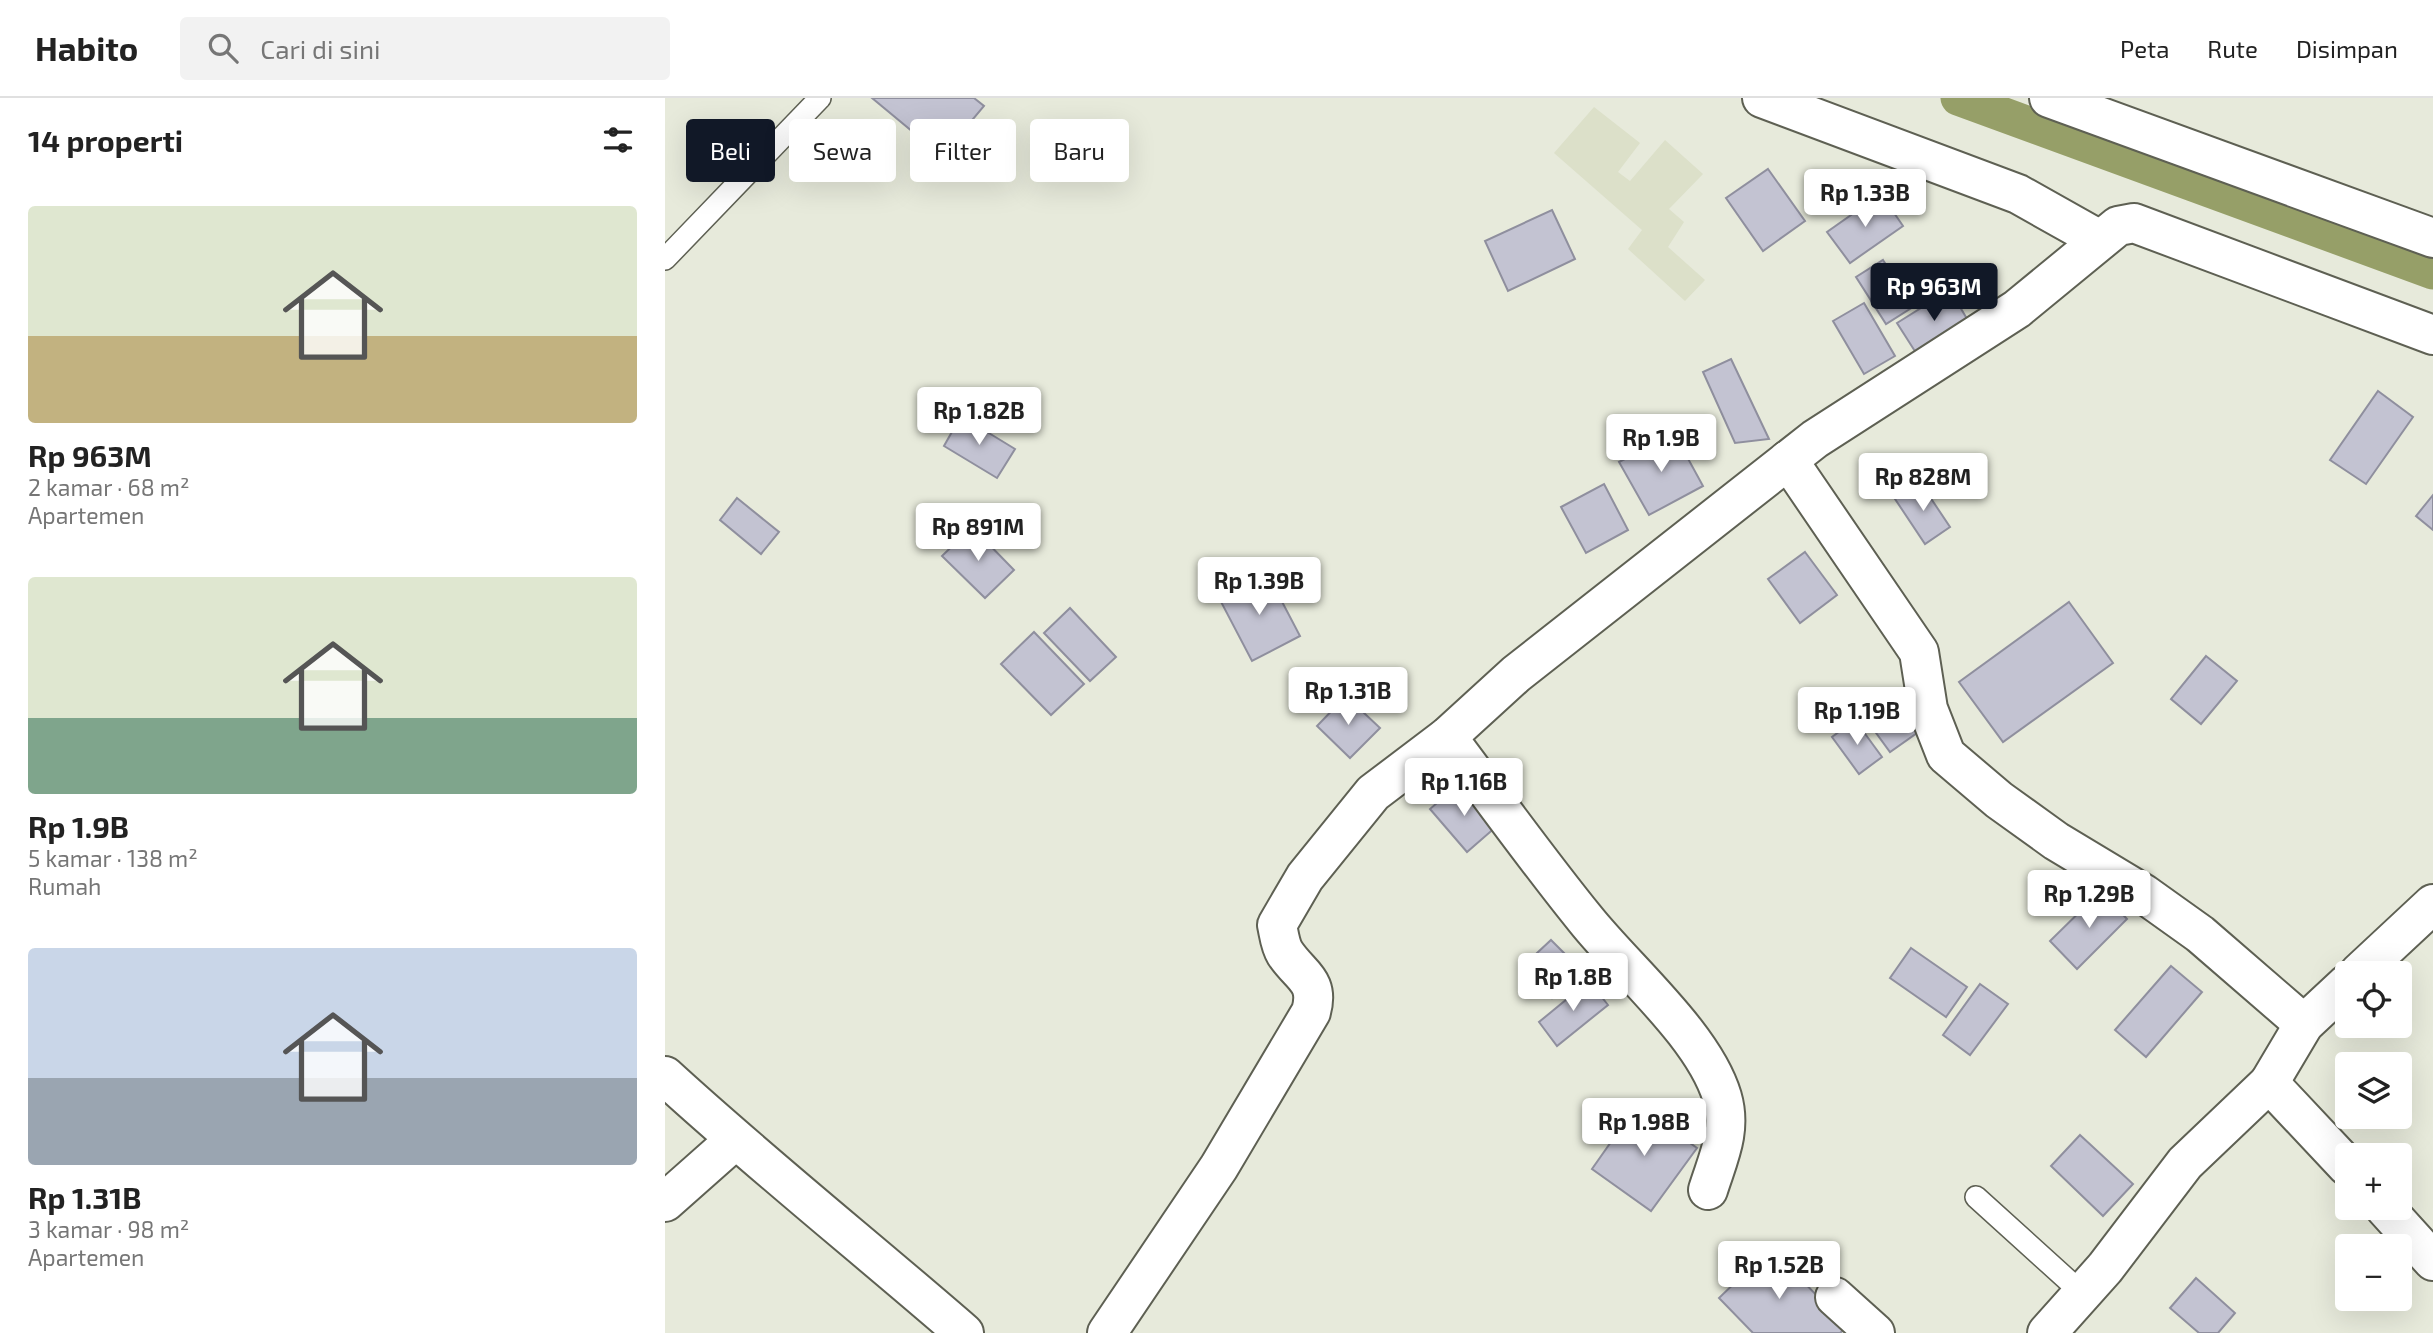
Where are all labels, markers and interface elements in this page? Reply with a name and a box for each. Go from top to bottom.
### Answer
search box [180,17,670,80]
text: Habito [35,28,138,68]
icon: search [204,29,242,67]
text: Cari di sini [260,33,380,64]
text: Peta [2120,34,2169,63]
text: Rute [2207,34,2258,63]
text: Disimpan [2296,34,2398,63]
chip: Beli [686,119,775,182]
chip: Sewa [789,119,896,182]
chip: Filter [910,119,1016,182]
chip: Baru [1030,119,1129,182]
icon: filters [599,121,637,159]
text: 14 properti [28,122,183,158]
pin: Rp 1.33B [1793,170,1937,229]
text: Rp 1.33B [1820,178,1910,206]
icon: home [270,252,396,378]
pin: Rp 963M [1869,264,1999,323]
text: Rp 963M [1887,272,1981,300]
pin: Rp 1.82B [907,388,1051,447]
text: Rp 1.82B [933,396,1025,424]
pin: Rp 1.9B [1596,414,1726,474]
text: Rp 1.9B [1622,423,1700,451]
text: Rp 963M [28,437,152,473]
pin: Rp 828M [1858,454,1988,513]
text: Rp 828M [1875,462,1971,490]
text: 2 kamar · 68 m² [28,473,190,501]
text: Apartemen [28,501,144,529]
pin: Rp 891M [913,504,1043,563]
text: Rp 891M [932,512,1024,540]
pin: Rp 1.39B [1187,558,1331,617]
text: Rp 1.39B [1214,566,1304,594]
icon: home [270,623,396,749]
pin: Rp 1.31B [1276,668,1420,727]
text: Rp 1.31B [1305,676,1391,704]
pin: Rp 1.19B [1785,688,1929,747]
text: Rp 1.19B [1814,696,1900,724]
pin: Rp 1.16B [1392,758,1536,818]
text: Rp 1.16B [1421,767,1507,795]
text: Rp 1.9B [28,808,129,844]
text: 5 kamar · 138 m² [28,844,198,872]
pin: Rp 1.29B [2017,870,2161,930]
text: Rumah [28,872,101,900]
text: Rp 1.29B [2044,879,2134,907]
pin: Rp 1.8B [1508,954,1638,1013]
map controls [2335,961,2412,1311]
button: locate [2335,961,2412,1038]
text: Rp 1.8B [1534,962,1612,990]
icon: home [270,994,396,1120]
button: layers [2335,1052,2412,1129]
pin: Rp 1.98B [1572,1098,1716,1158]
text: Rp 1.98B [1598,1107,1690,1135]
button: + [2335,1143,2412,1220]
text: Rp 1.31B [28,1179,141,1215]
text: 3 kamar · 98 m² [28,1215,189,1243]
button: − [2335,1234,2412,1311]
pin: Rp 1.52B [1707,1242,1851,1301]
text: Apartemen [28,1243,144,1271]
text: Rp 1.52B [1734,1250,1824,1278]

